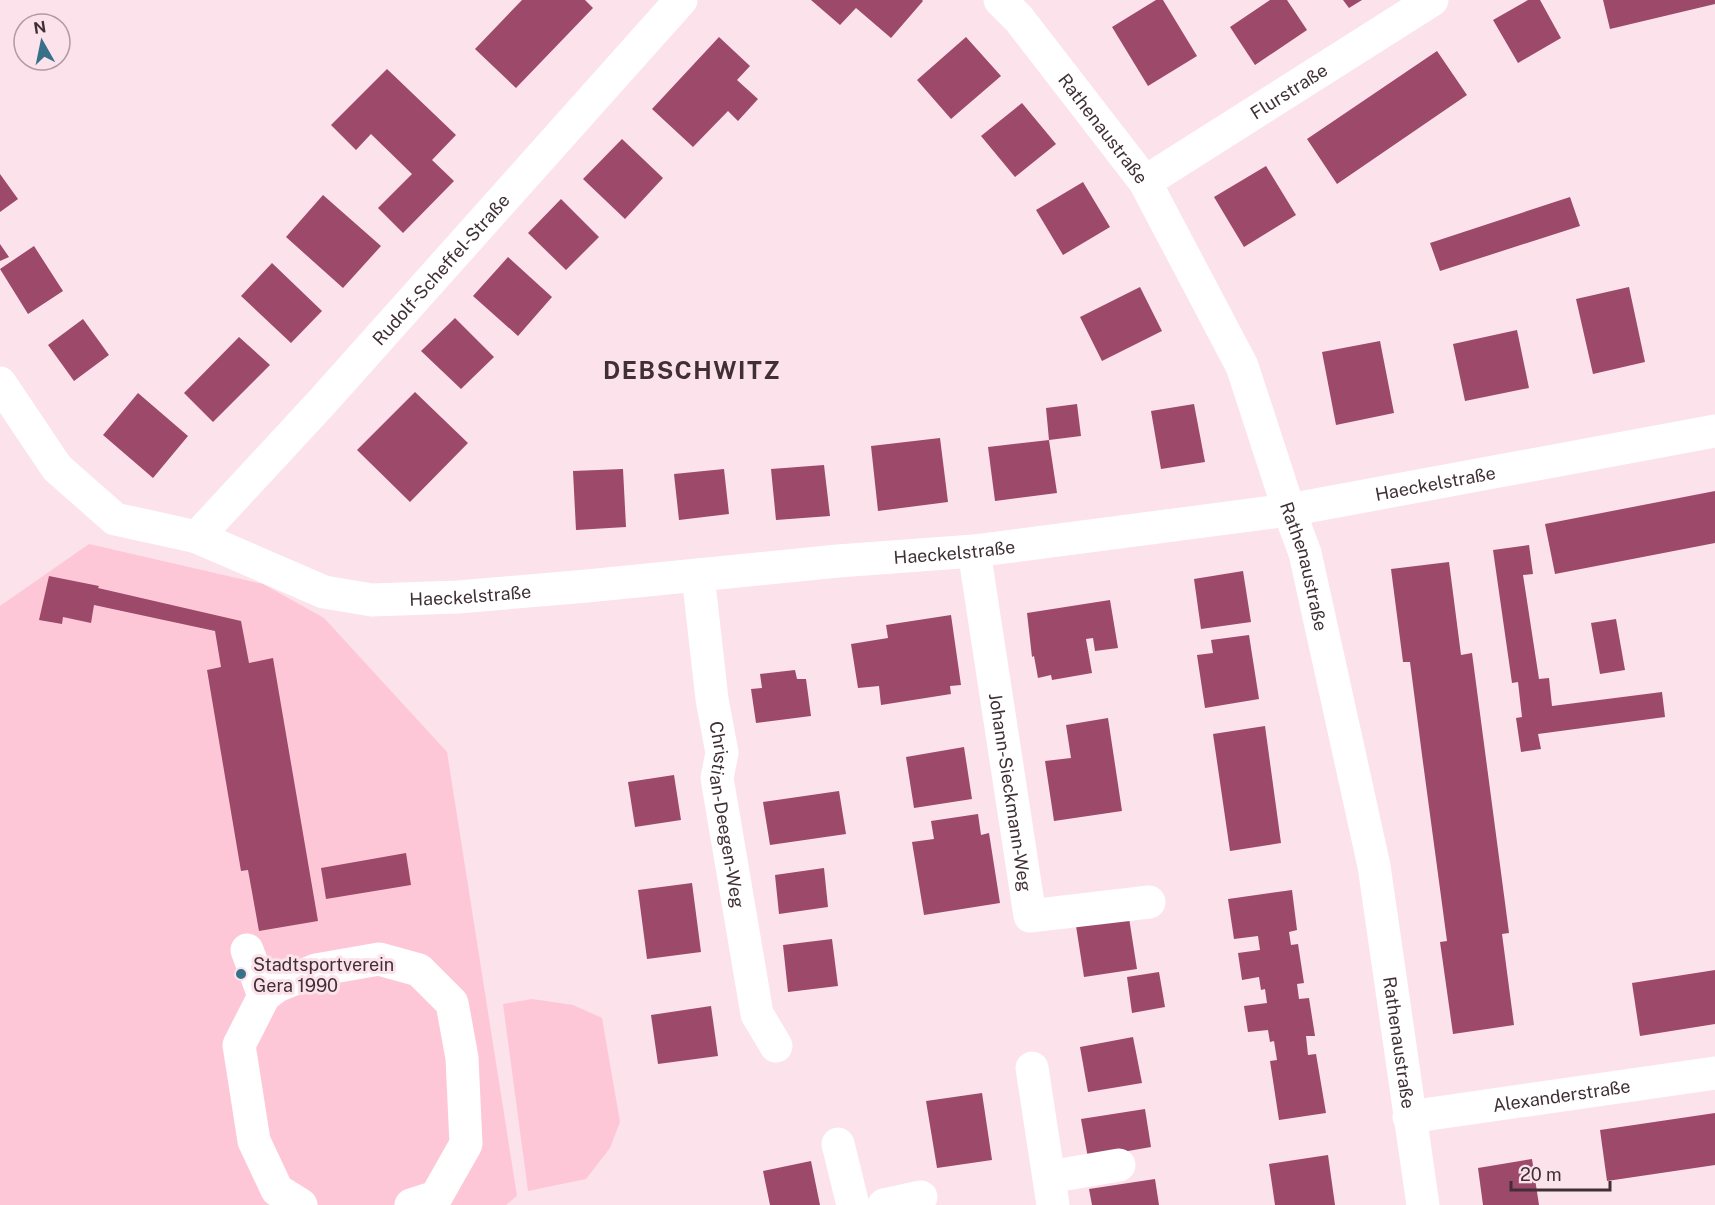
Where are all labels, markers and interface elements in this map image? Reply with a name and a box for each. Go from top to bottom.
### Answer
north arrow [12,12,72,72]
text: N [32,17,47,38]
street label: Flurstraße [1246,59,1331,123]
street label: Rathenaustraße [1054,69,1153,187]
street label: Rudolf-Scheffel-Straße [368,189,514,349]
district label: DEBSCHWITZ [603,356,781,384]
street label: Haeckelstraße [1373,461,1497,504]
street label: Rathenaustraße [1277,499,1332,633]
street label: Haeckelstraße [893,535,1016,567]
street label: Haeckelstraße [409,580,532,609]
street label: Johann-Sieckmann-Weg [985,691,1037,893]
street label: Christian-Deegen-Weg [706,719,749,909]
place label: Stadtsportverein Gera 1990 [253,954,394,996]
marker: Stadtsportverein Gera 1990 [234,967,248,981]
street label: Rathenaustraße [1380,975,1419,1110]
street label: Alexanderstraße [1491,1075,1632,1115]
scale bar [1511,1154,1610,1192]
text: 20 m [1520,1164,1562,1185]

